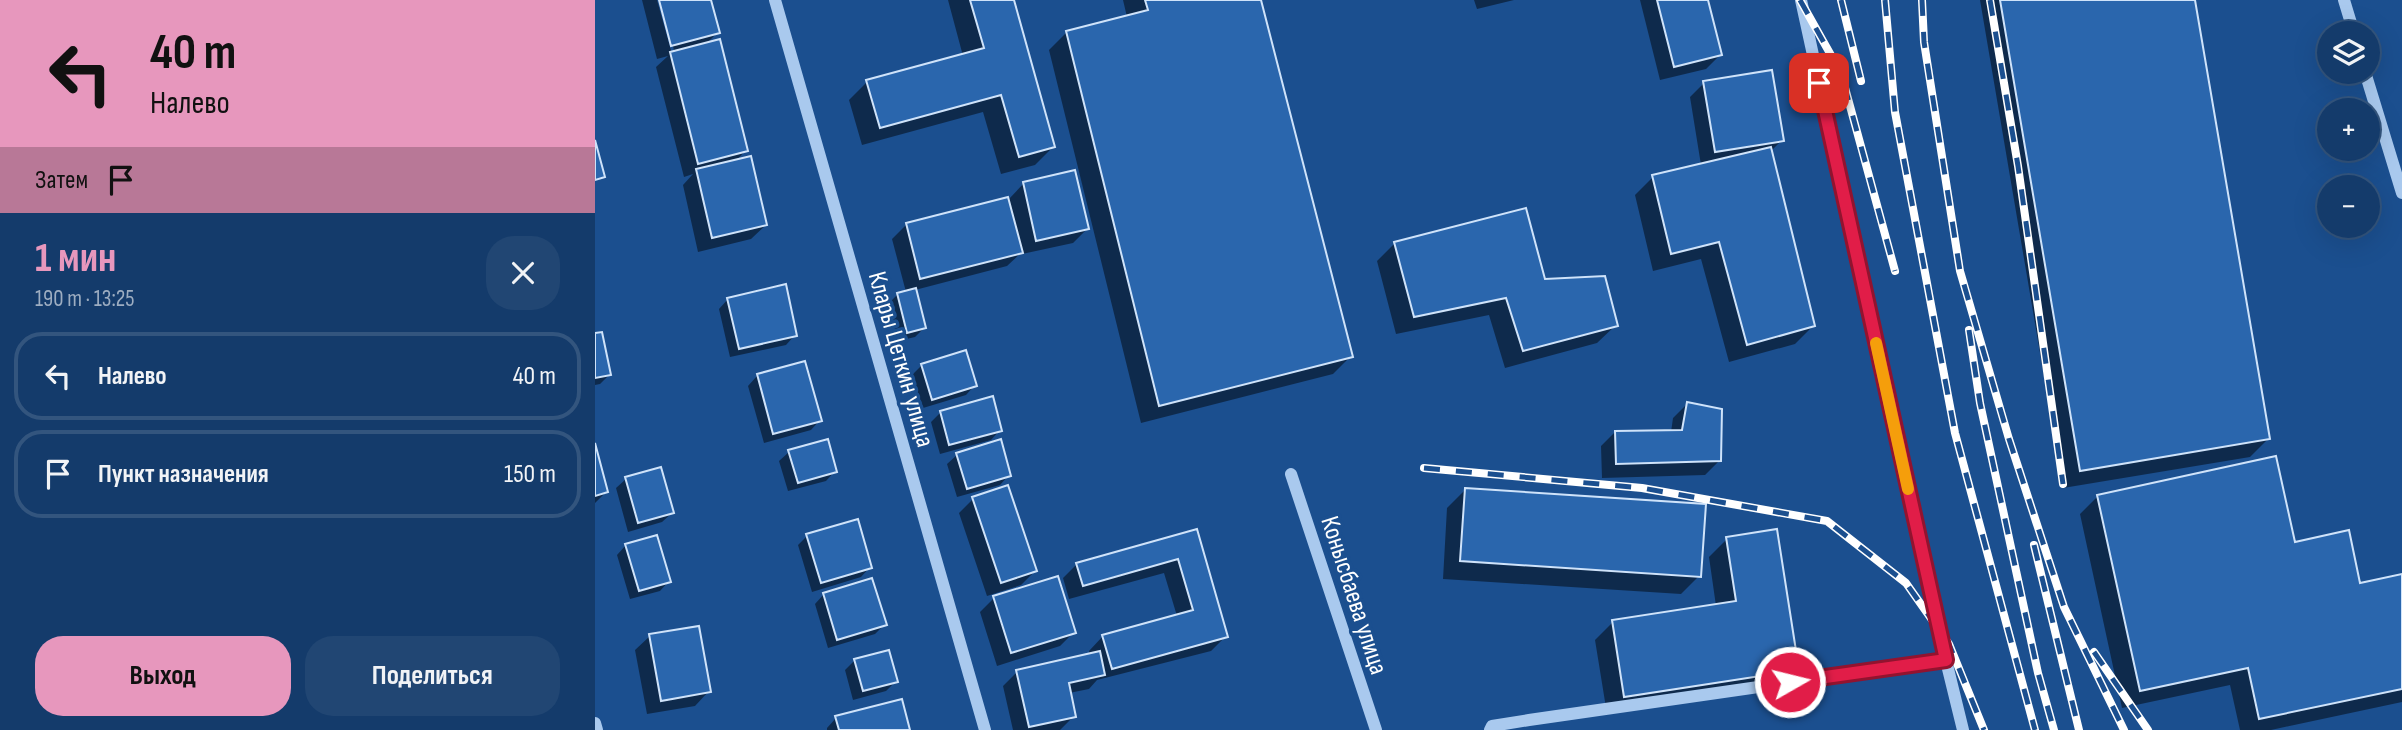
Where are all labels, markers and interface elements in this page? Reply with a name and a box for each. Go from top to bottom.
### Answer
map controls [2317,21,2380,238]
button: layers [2317,21,2380,84]
text: 40 m [150,24,236,83]
icon: left [35,28,126,119]
pin [1789,53,1849,113]
icon: arrive [1800,64,1838,102]
text: Налево [150,84,230,123]
button: + [2317,98,2380,161]
icon: arrive [102,161,140,199]
text: Затем [35,165,88,196]
button: − [2317,175,2380,238]
text: 1 мин [35,233,116,284]
button: close [486,236,560,310]
street label: Клары Цеткин улица [861,268,940,451]
text: 190 m · 13:25 [35,285,135,313]
icon: left [39,357,77,395]
text: Налево [98,361,167,392]
text: 40 m [513,361,556,392]
icon: arrive [39,455,77,493]
text: Пункт назначения [98,459,269,490]
text: 150 m [504,459,556,490]
street label: Конысбаева улица [1313,512,1394,679]
button: Выход [35,636,291,716]
button: Поделиться [305,636,560,716]
position arrow [1753,645,1827,719]

